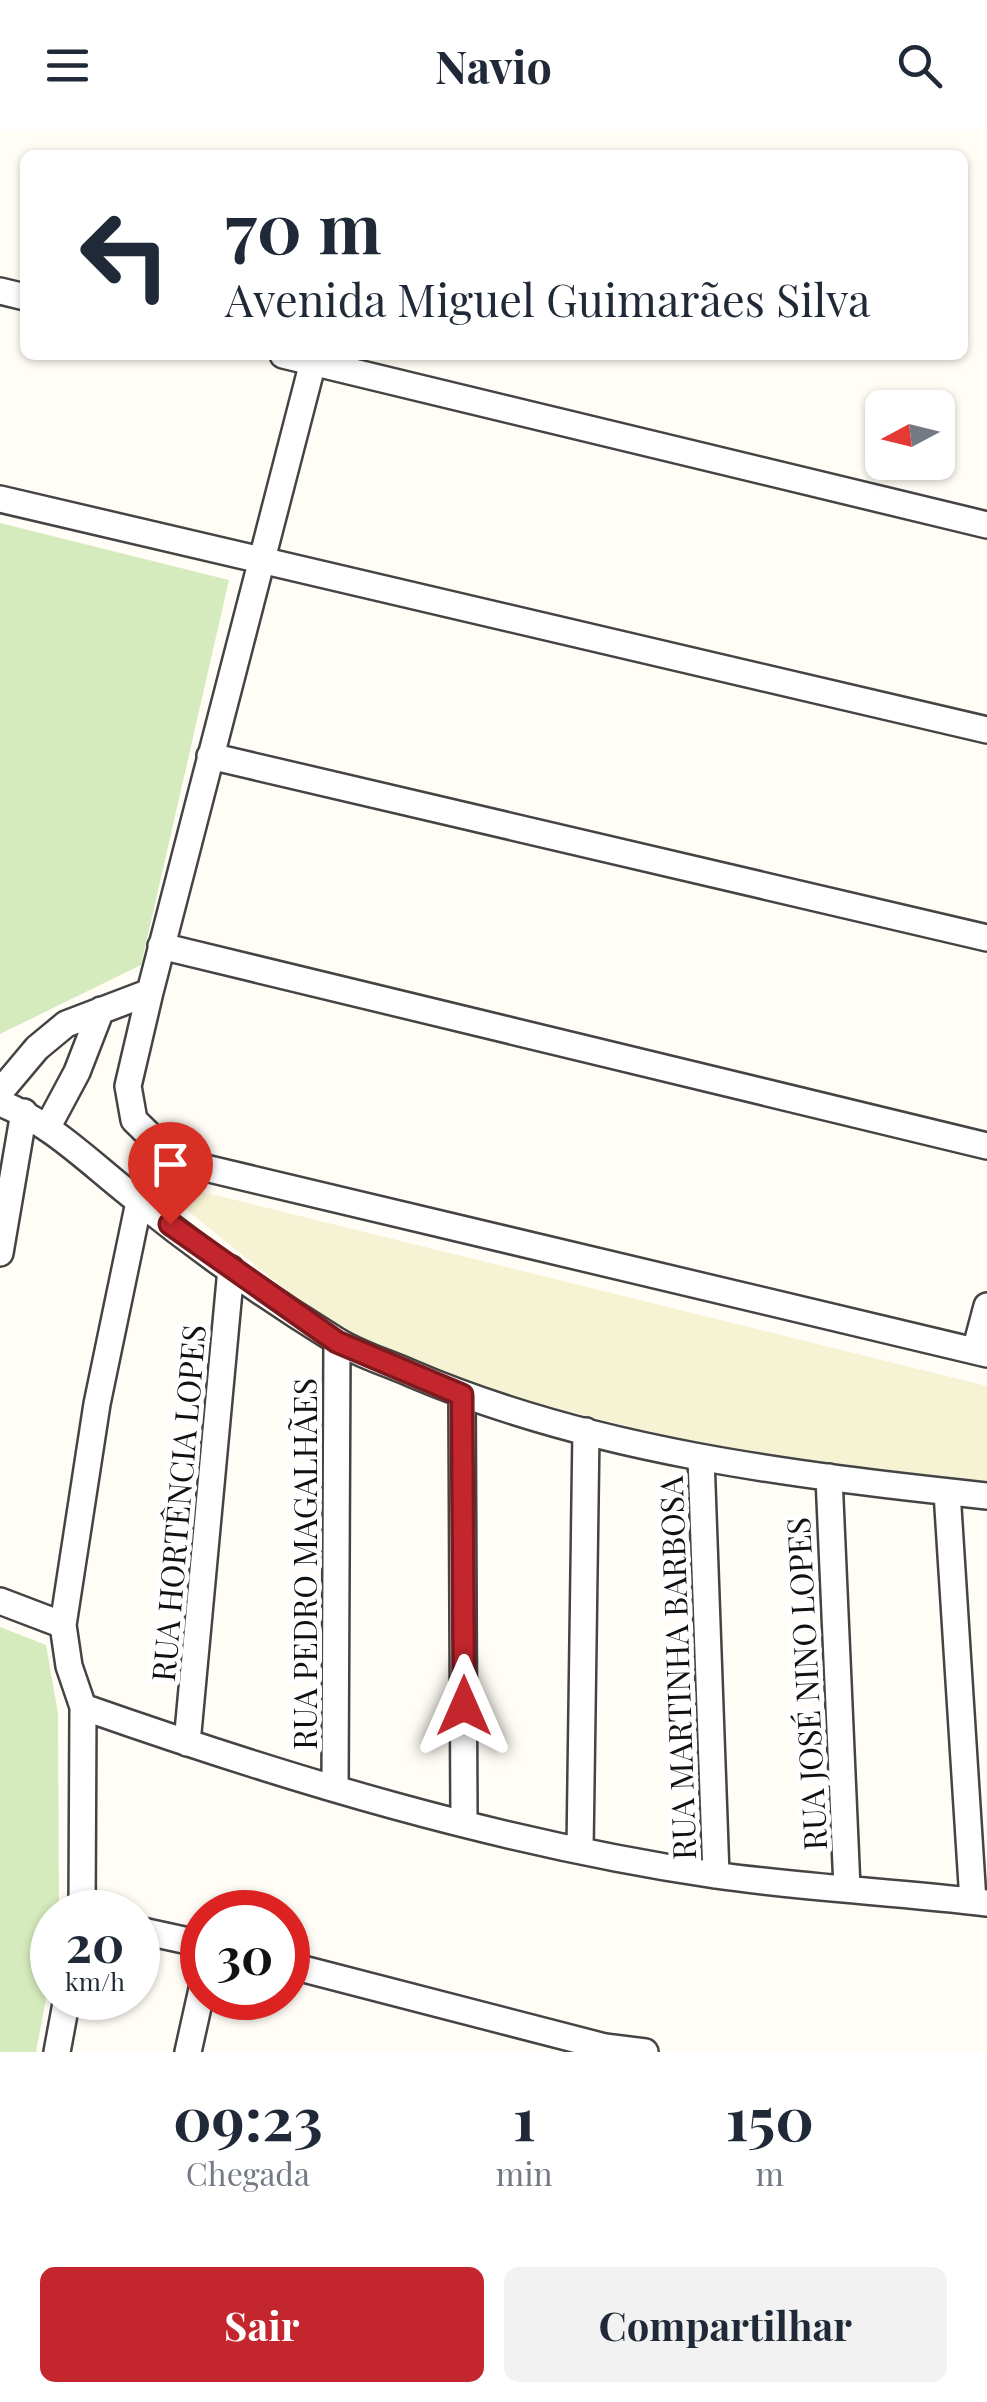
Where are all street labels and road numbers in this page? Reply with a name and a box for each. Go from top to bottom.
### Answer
street label: RUA HORTÊNCIA LOPES [140,1323,214,1683]
street label: RUA PEDRO MAGALHÃES [282,1378,325,1750]
street label: RUA MARTINHA BARBOSA [648,1475,704,1861]
street label: RUA JOSÉ NINO LOPES [775,1516,835,1852]

